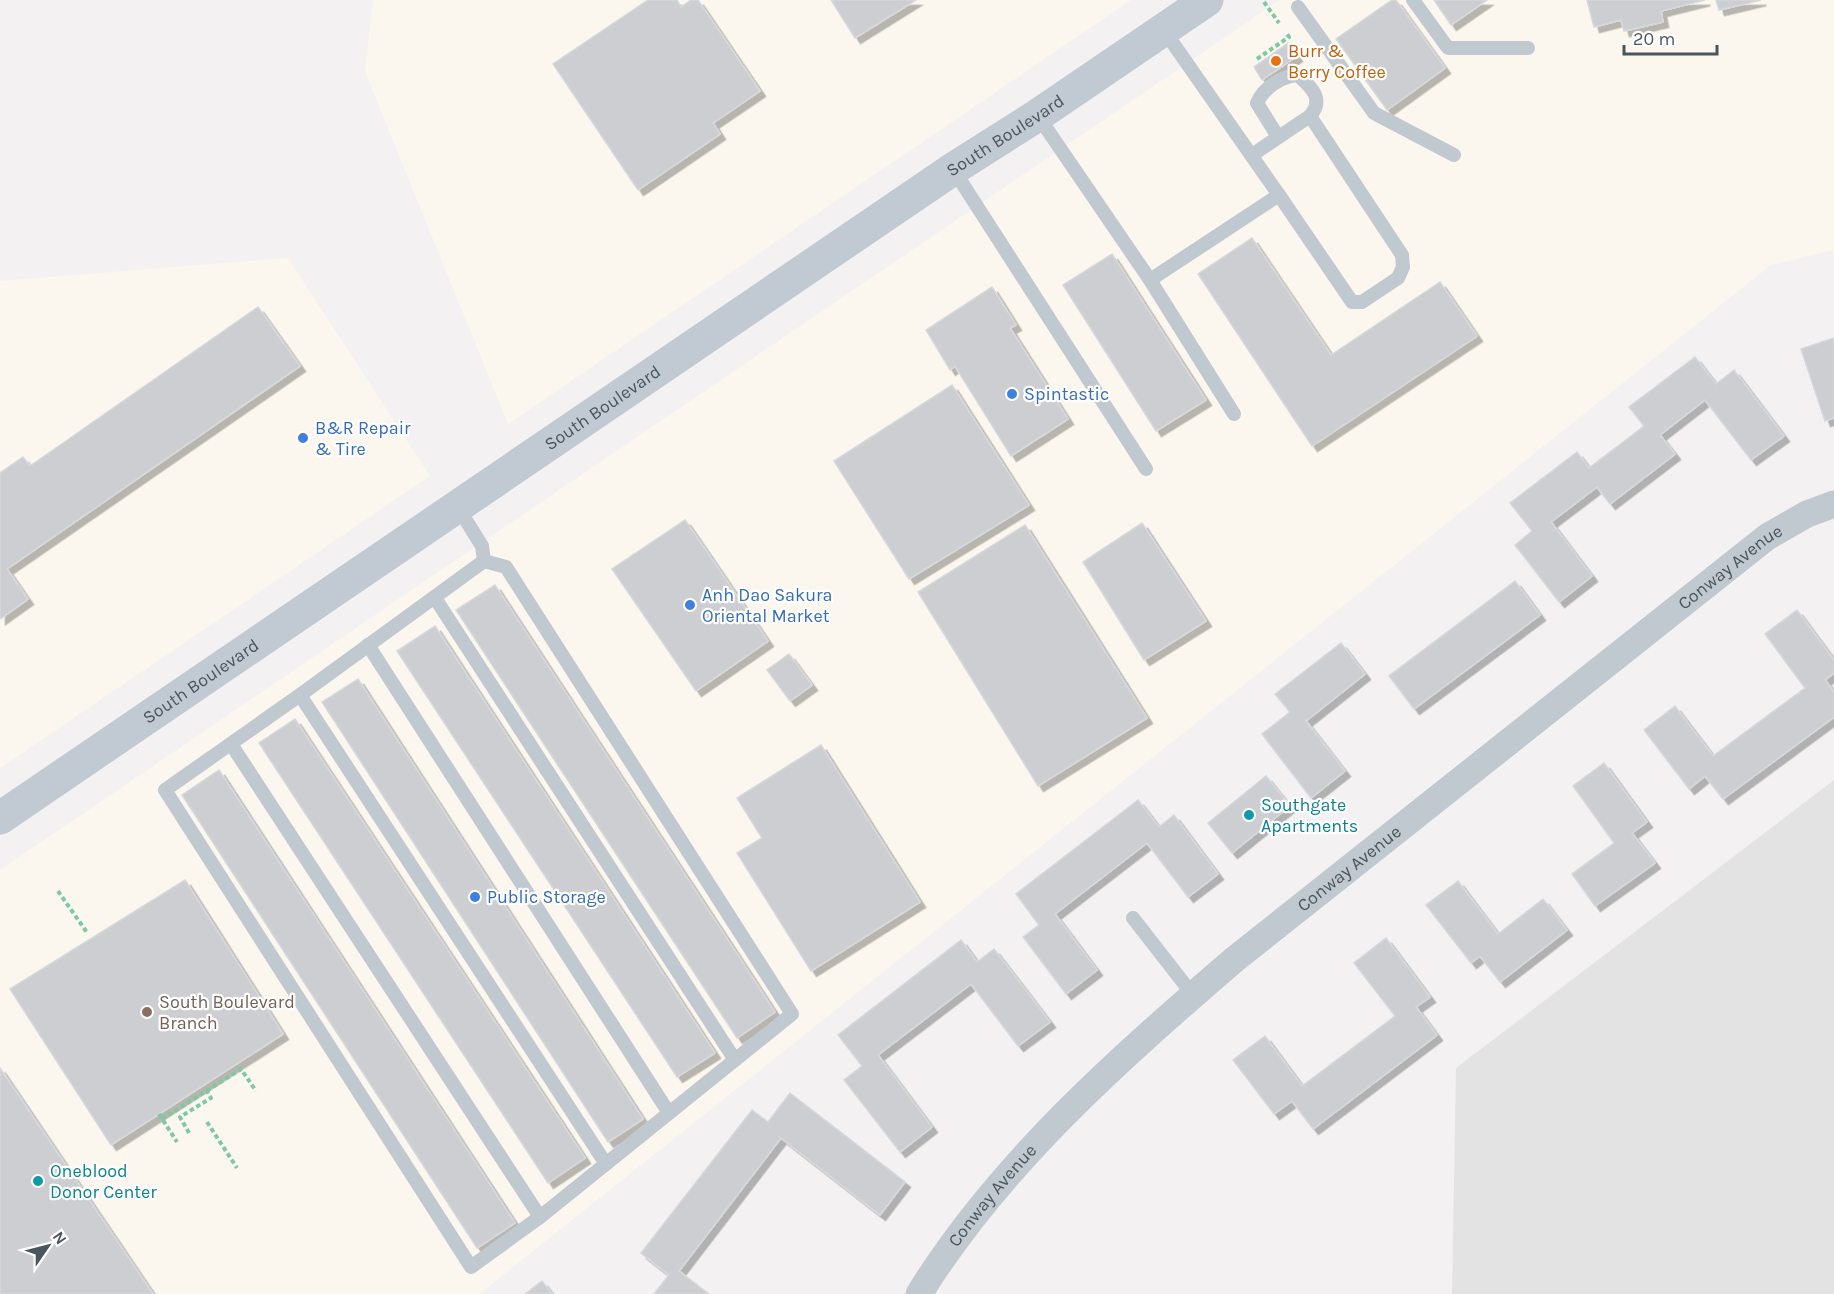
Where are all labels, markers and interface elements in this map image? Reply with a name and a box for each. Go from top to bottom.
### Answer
scale bar [1624,18,1717,56]
text: 20 m [1633,28,1675,50]
place label: Burr & Berry Coffee [1288,40,1386,83]
marker: Burr & Berry Coffee [1269,54,1283,68]
street label: South Boulevard [942,89,1068,181]
street label: South Boulevard [540,360,665,455]
place label: Spintastic [1024,383,1109,405]
marker: Spintastic [1005,387,1019,401]
place label: B&R Repair & Tire [315,417,411,460]
marker: B&R Repair & Tire [296,431,310,445]
street label: Conway Avenue [1673,520,1786,614]
place label: Anh Dao Sakura Oriental Market [702,584,833,627]
marker: Anh Dao Sakura Oriental Market [683,598,697,612]
street label: South Boulevard [138,634,263,729]
place label: Southgate Apartments [1261,794,1358,837]
marker: Southgate Apartments [1242,808,1256,822]
street label: Conway Avenue [1293,821,1406,916]
place label: Public Storage [487,886,606,908]
marker: Public Storage [468,890,482,904]
place label: South Boulevard Branch [159,991,295,1034]
marker: South Boulevard Branch [140,1005,154,1019]
street label: Conway Avenue [943,1140,1041,1251]
place label: Oneblood Donor Center [50,1160,157,1203]
marker: Oneblood Donor Center [31,1174,45,1188]
north arrow [18,1216,78,1276]
text: N [49,1228,71,1248]

